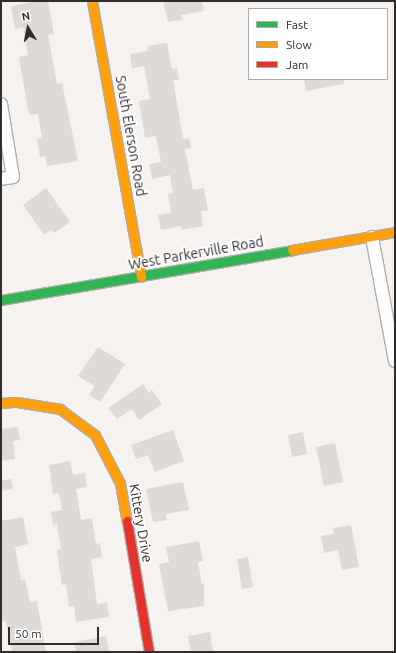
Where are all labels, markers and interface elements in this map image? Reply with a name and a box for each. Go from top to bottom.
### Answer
north arrow [8,8,48,48]
legend [248,8,388,80]
text: N [21,10,31,23]
text: Fast [286,18,308,31]
text: Slow [286,38,312,51]
text: Jam [286,58,308,71]
street label: South Elerson Road [112,74,150,198]
street label: West Parkerville Road [127,233,265,273]
street label: Kittery Drive [126,482,156,564]
scale bar [10,619,101,645]
text: 50 m [15,627,42,640]

